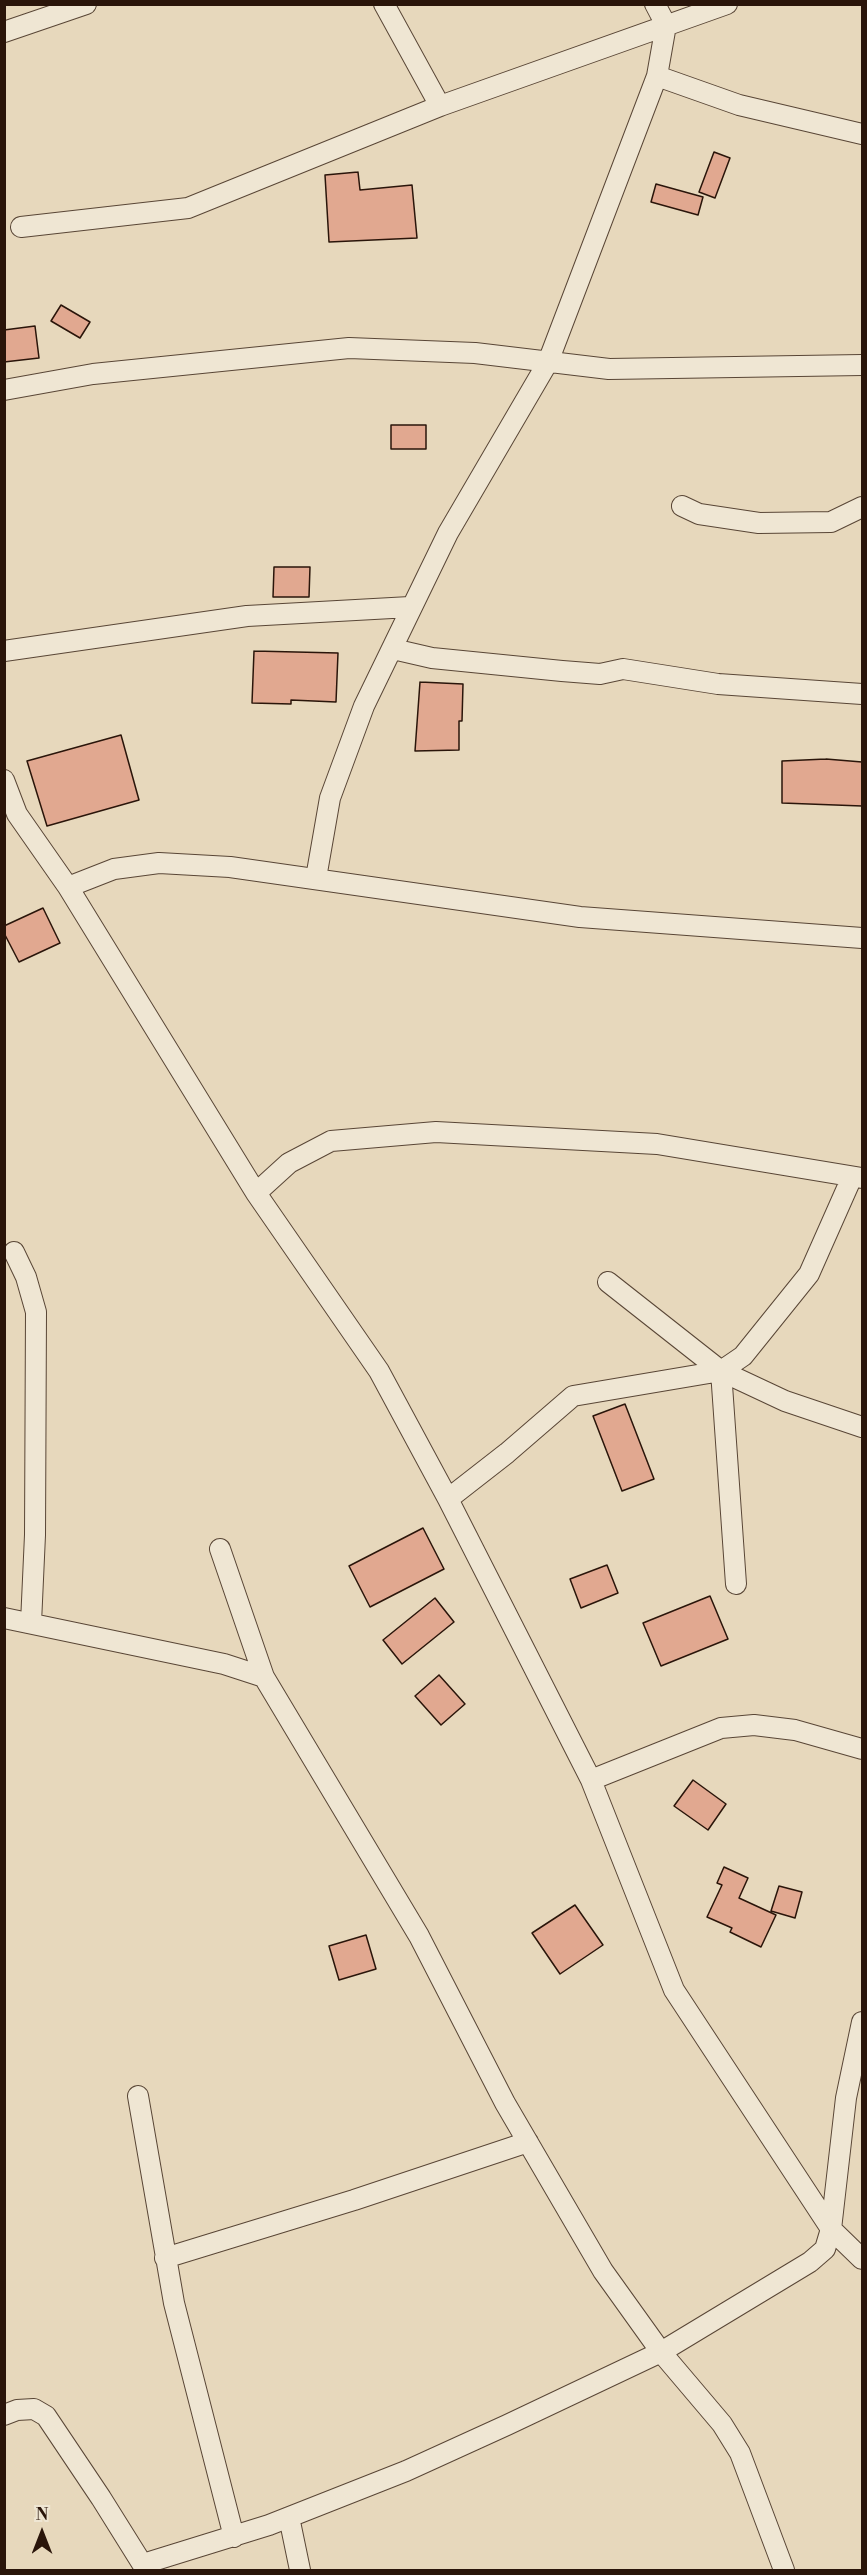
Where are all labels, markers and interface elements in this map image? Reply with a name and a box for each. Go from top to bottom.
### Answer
north arrow [12,2503,72,2563]
text: N [36,2505,48,2525]

